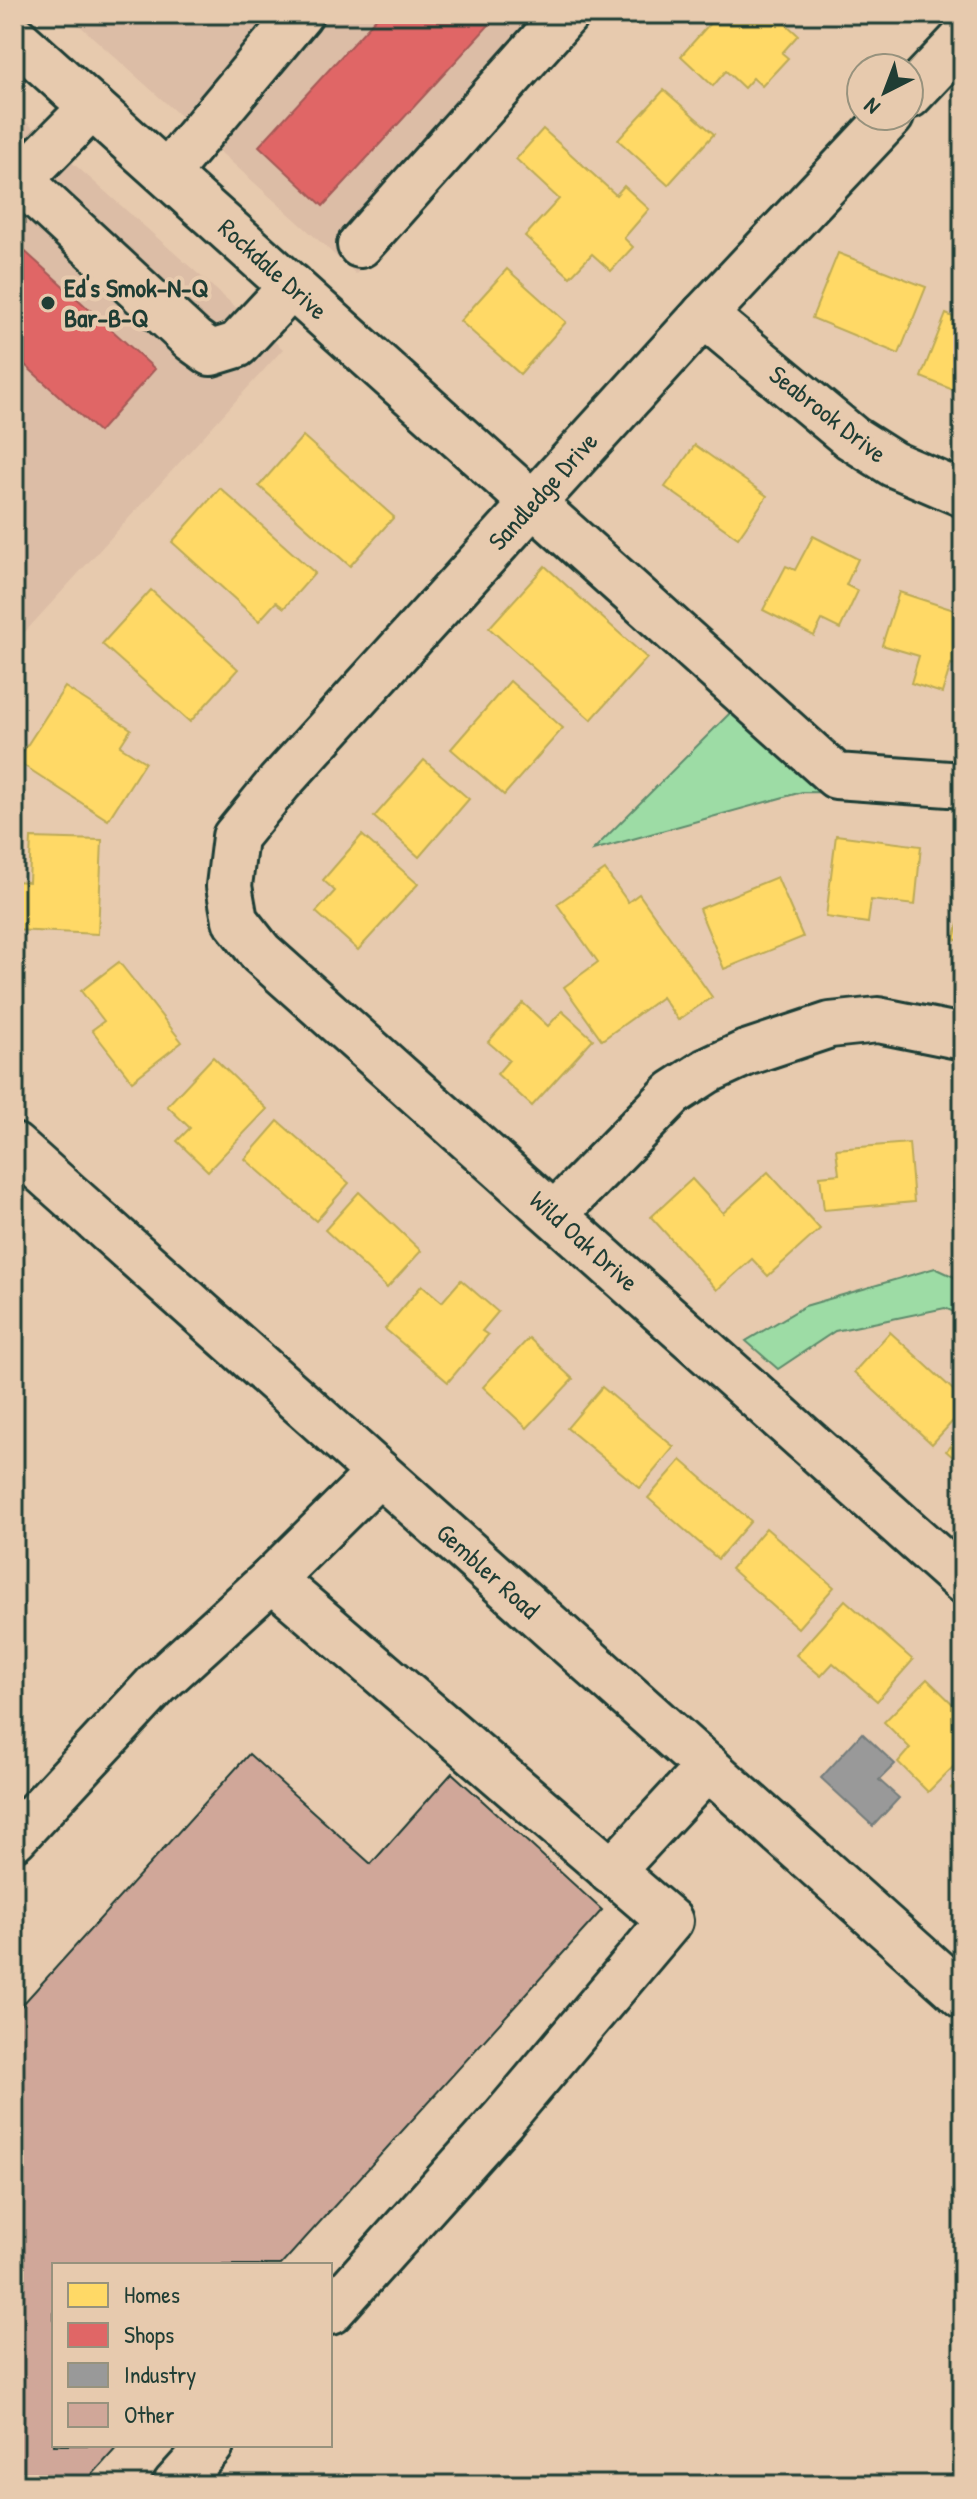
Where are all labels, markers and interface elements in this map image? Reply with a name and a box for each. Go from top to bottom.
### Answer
north arrow [845,52,925,132]
text: N [857,92,886,122]
street label: Rockdale Drive [211,210,335,327]
place label: Ed's Smok-N-Q Bar-B-Q [64,270,209,335]
marker: Ed's Smok-N-Q Bar-B-Q [39,294,57,312]
street label: Seabrook Drive [762,357,894,470]
street label: Sandledge Drive [480,424,605,557]
street label: Wild Oak Drive [522,1182,646,1299]
street label: Gembler Road [429,1515,547,1626]
legend [52,2263,332,2447]
text: Homes [124,2278,180,2310]
text: Shops [124,2318,174,2350]
text: Industry [124,2358,196,2390]
text: Other [124,2398,174,2430]

